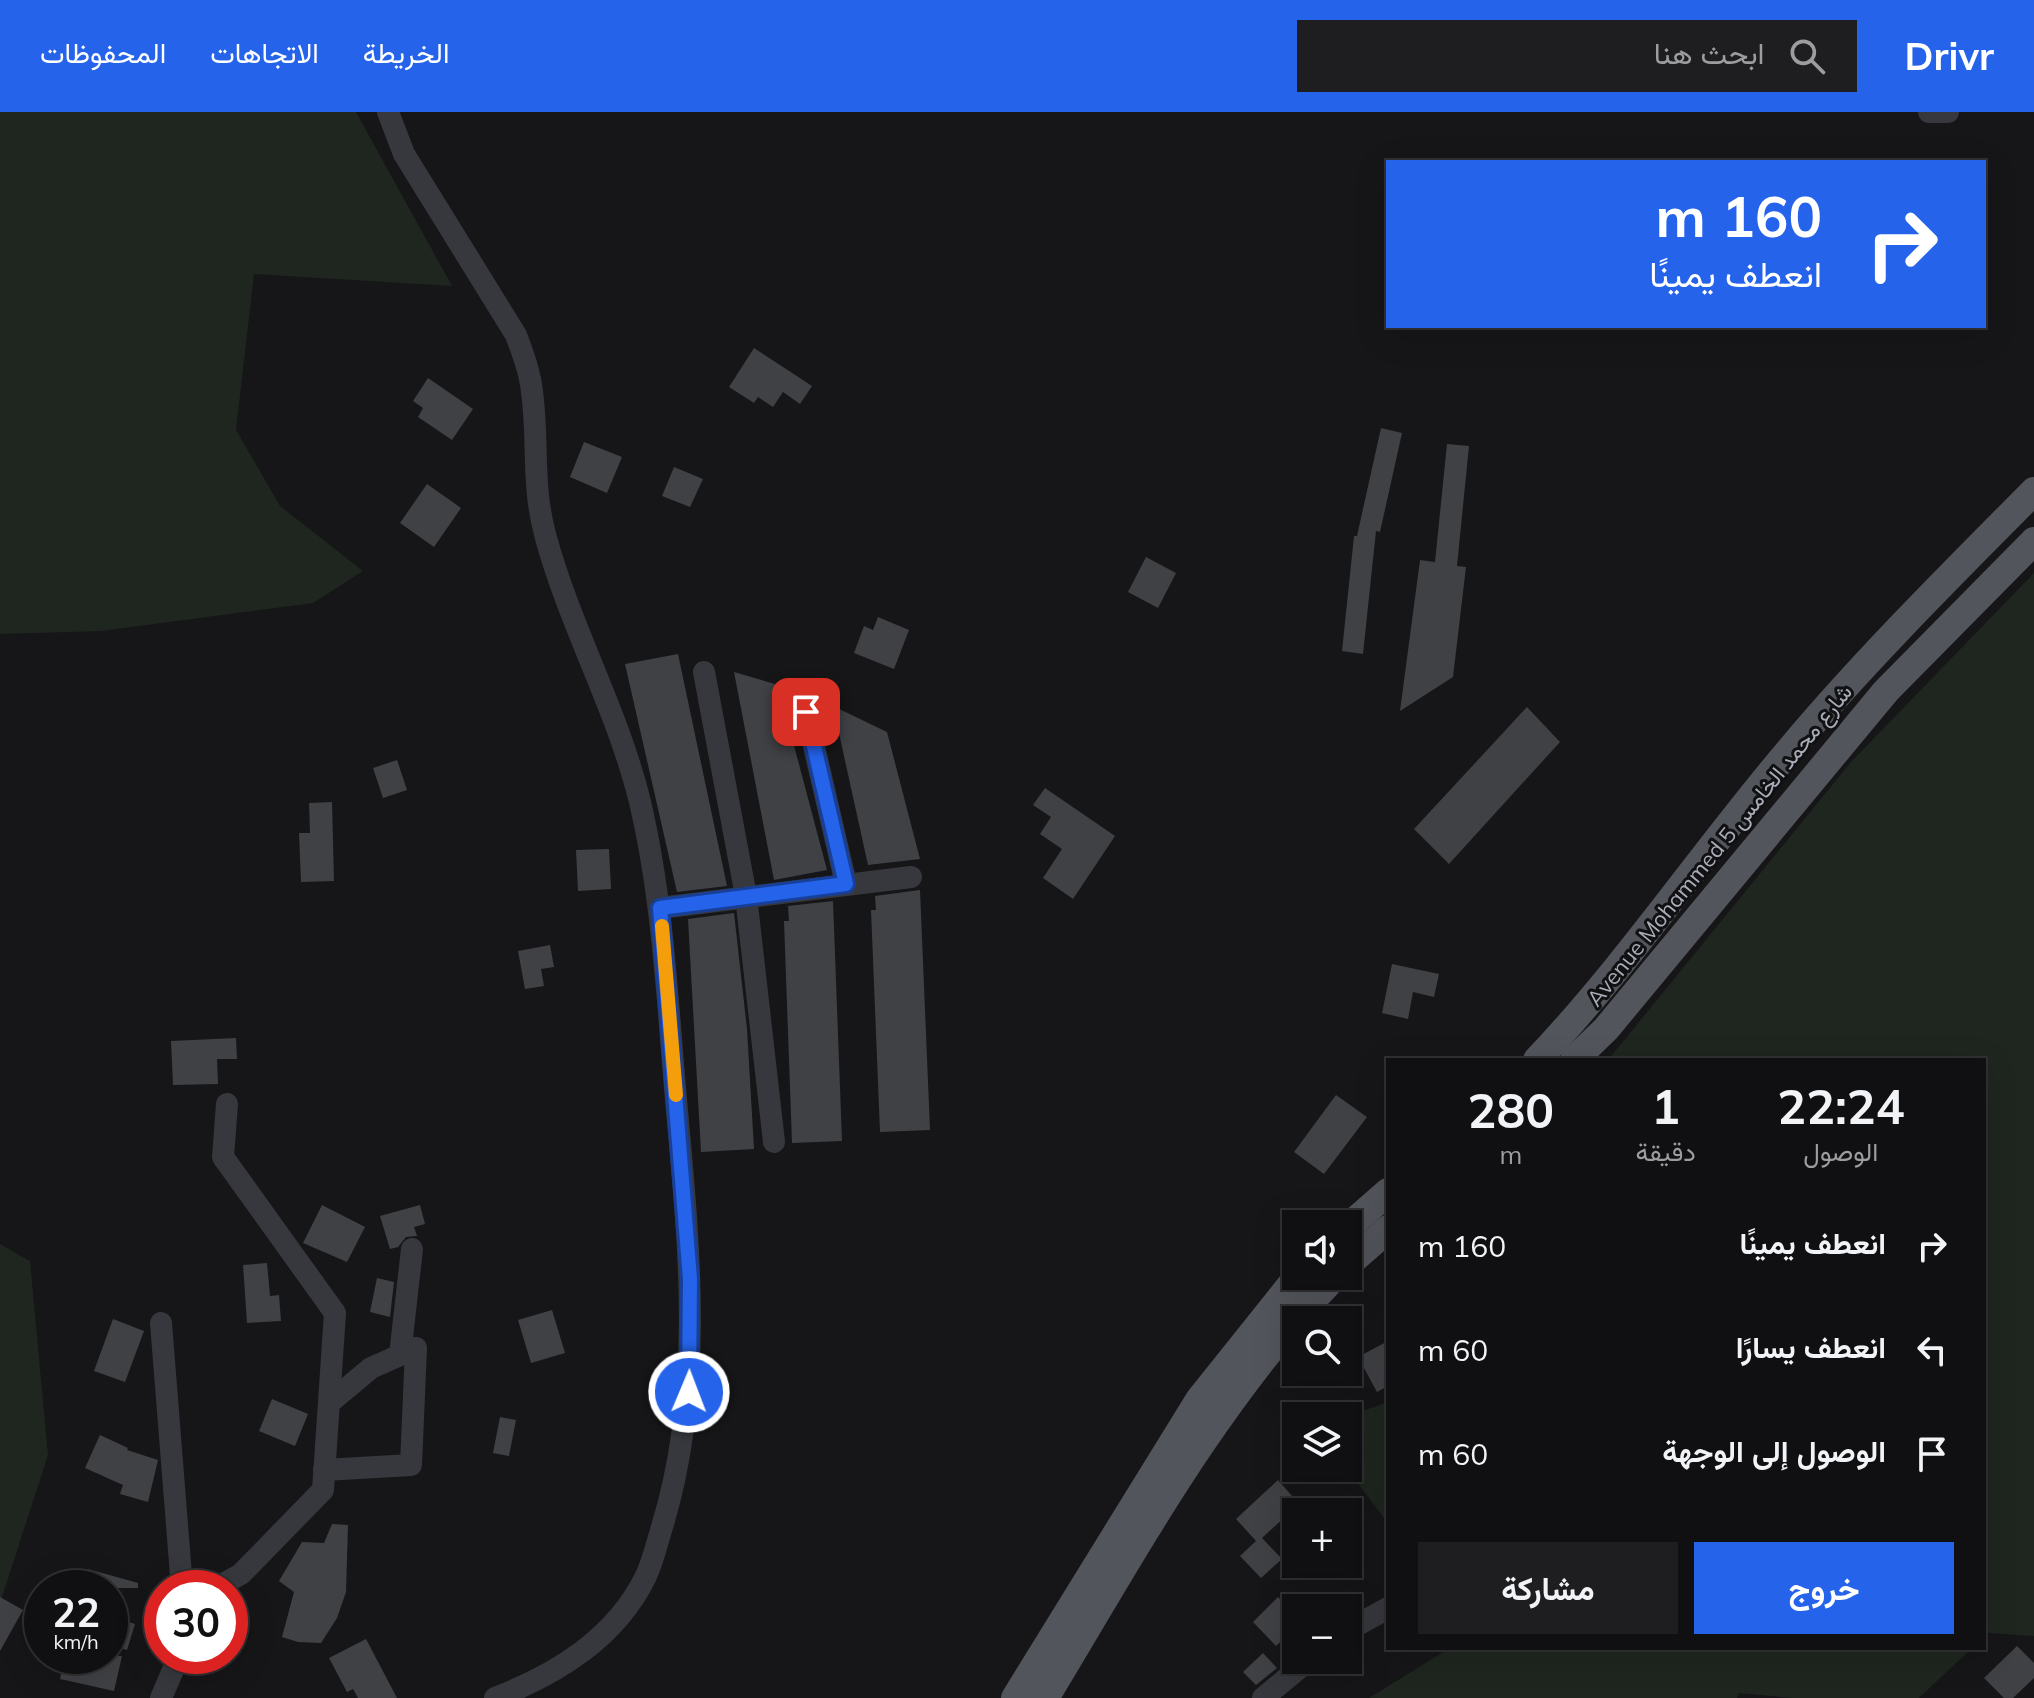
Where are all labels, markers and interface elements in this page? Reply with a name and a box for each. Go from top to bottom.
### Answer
search box [1297,20,1857,92]
text: Drivr [1905,32,1994,80]
text: ابحث هنا [1654,34,1765,72]
icon: search [1785,34,1829,78]
text: المحفوظات [40,35,166,70]
text: الاتجاهات [210,35,319,70]
text: الخريطة [363,35,449,70]
text: 160 m [1655,181,1822,251]
icon: right [1850,192,1954,296]
text: انعطف يمينًا [1649,251,1822,296]
pin [772,678,840,746]
street label: Avenue Mohammed 5 شارع محمد الخامس [1580,678,1859,1012]
icon: arrive [784,690,828,734]
text: 1 [1651,1076,1680,1136]
text: 22:24 [1777,1076,1904,1136]
text: 280 [1468,1080,1554,1140]
text: دقيقة [1636,1135,1696,1168]
text: الوصول [1803,1135,1878,1168]
text: m [1499,1138,1522,1171]
map controls [1282,1210,1362,1674]
button: sound [1282,1210,1362,1290]
text: انعطف يمينًا [1740,1224,1886,1262]
icon: right [1910,1224,1954,1268]
text: 160 m [1418,1227,1506,1265]
button: search [1282,1306,1362,1386]
text: انعطف يسارًا [1736,1328,1886,1366]
icon: left [1910,1328,1954,1372]
text: 60 m [1418,1331,1488,1369]
position arrow [647,1350,731,1434]
button: layers [1282,1402,1362,1482]
text: الوصول إلى الوجهة [1662,1432,1886,1470]
icon: arrive [1910,1432,1954,1476]
text: 60 m [1418,1435,1488,1473]
button: + [1282,1498,1362,1578]
button: مشاركة [1418,1542,1678,1634]
button: خروج [1694,1542,1954,1634]
speed limit sign: 30 [144,1570,248,1674]
text: 22 [52,1587,100,1637]
button: − [1282,1594,1362,1674]
text: km/h [53,1629,99,1654]

